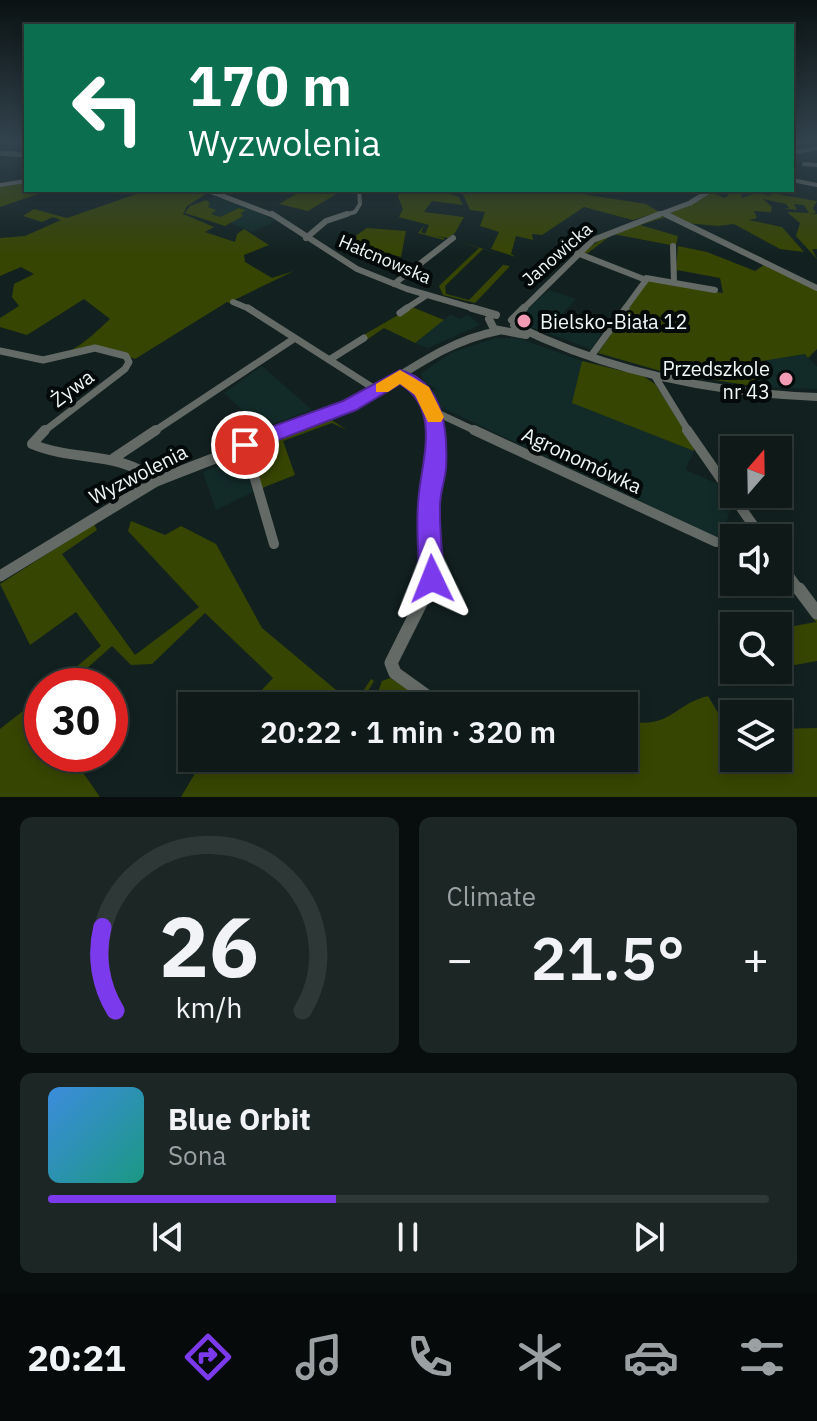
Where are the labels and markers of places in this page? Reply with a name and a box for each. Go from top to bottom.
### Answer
place label: Bielsko-Biała 12 [540,308,688,335]
marker: Bielsko-Biała 12 [515,312,533,330]
place label: Przedszkole nr 43 [662,355,770,405]
marker: Przedszkole nr 43 [777,370,795,388]
pin [211,411,279,479]

